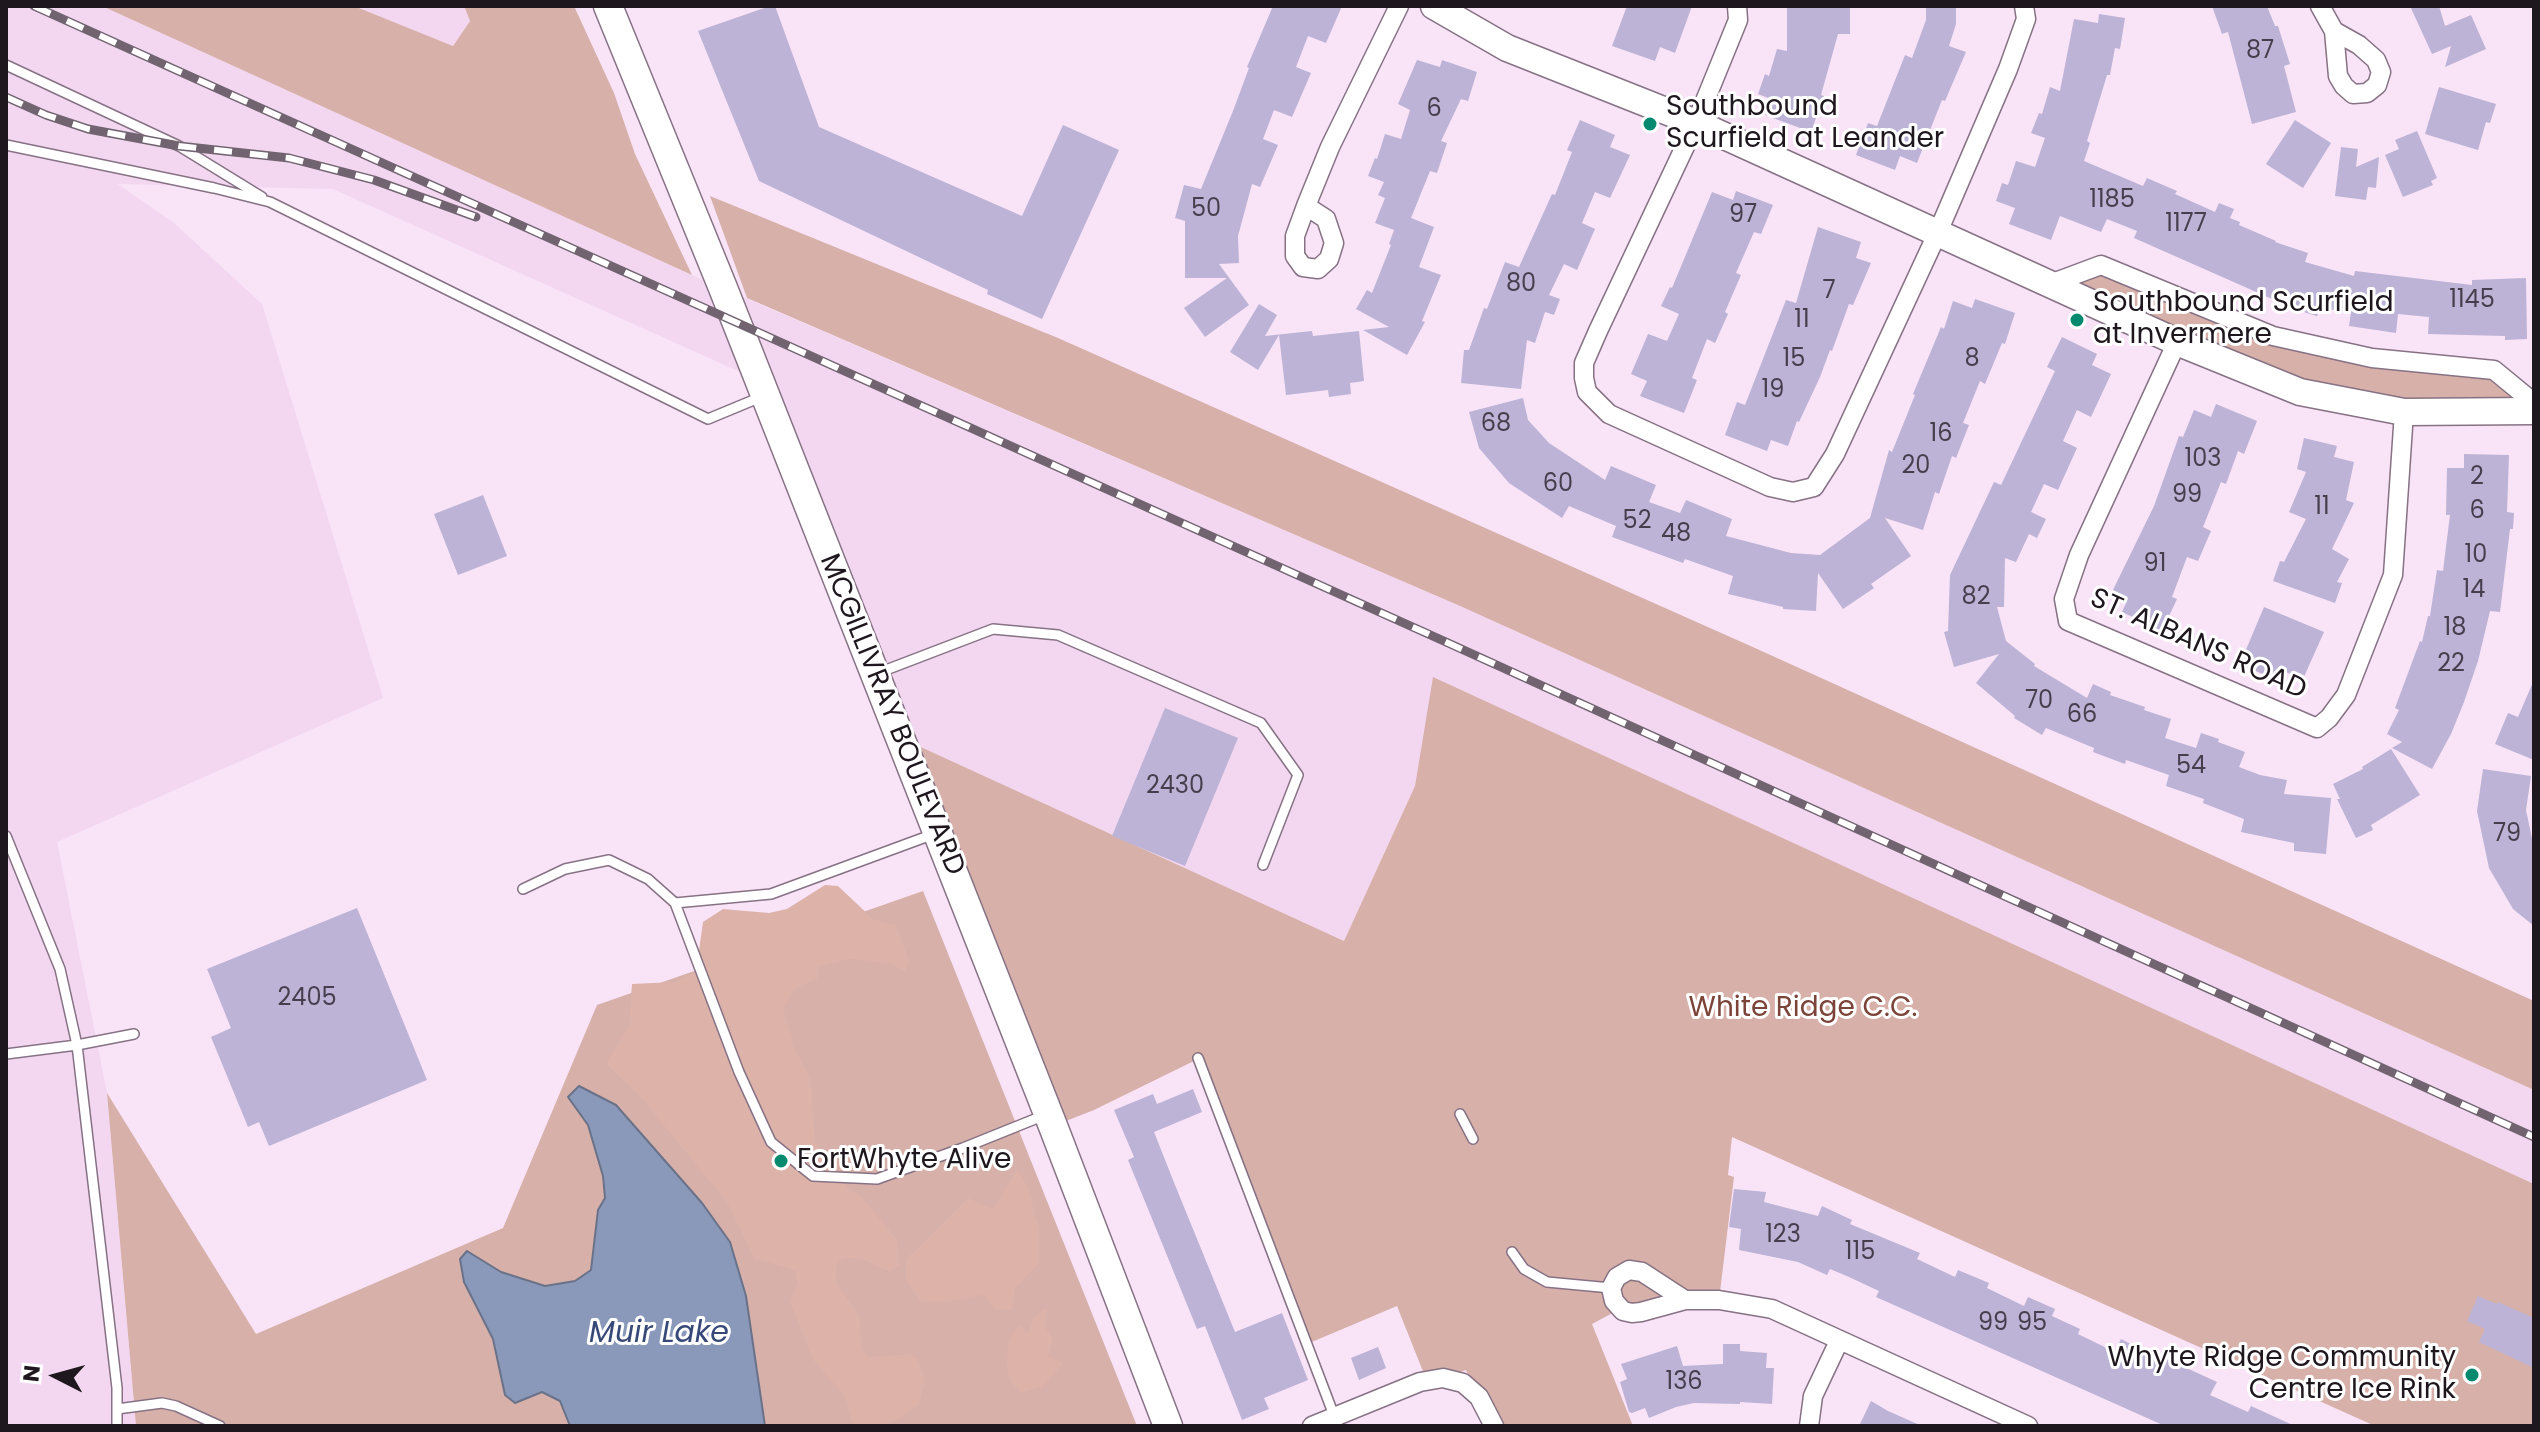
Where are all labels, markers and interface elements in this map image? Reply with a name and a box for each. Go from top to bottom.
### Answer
house number: 87 [2246,38,2274,66]
place label: Southbound Scurfield at Leander [1666,91,1944,157]
house number: 6 [1426,96,1442,124]
marker: Southbound Scurfield at Leander [1641,115,1659,133]
house number: 1185 [2089,187,2135,215]
house number: 50 [1191,196,1221,224]
house number: 97 [1729,202,1757,230]
house number: 1177 [2165,211,2207,239]
house number: 80 [1506,271,1536,299]
house number: 7 [1822,278,1836,306]
place label: Southbound Scurfield at Invermere [2093,287,2394,353]
house number: 1145 [2449,287,2495,315]
house number: 11 [1794,307,1810,335]
marker: Southbound Scurfield at Invermere [2068,311,2086,329]
house number: 15 [1783,346,1805,374]
house number: 8 [1964,346,1980,374]
house number: 19 [1762,377,1784,405]
house number: 68 [1481,411,1511,439]
house number: 16 [1930,421,1952,449]
house number: 103 [2185,446,2221,474]
house number: 20 [1902,453,1930,481]
house number: 2 [2470,464,2484,492]
house number: 60 [1543,471,1573,499]
house number: 99 [2172,482,2202,510]
house number: 11 [2314,494,2330,522]
house number: 6 [2469,498,2485,526]
house number: 52 [1623,508,1651,536]
house number: 48 [1661,521,1691,549]
house number: 10 [2465,542,2487,570]
street label: MCGILLIVRAY BOULEVARD [811,550,971,880]
house number: 91 [2144,551,2166,579]
house number: 14 [2463,577,2485,605]
street label: ST. ALBANS ROAD [2085,582,2311,708]
house number: 82 [1962,584,1990,612]
house number: 18 [2444,615,2466,643]
house number: 22 [2437,651,2465,679]
house number: 70 [2025,688,2053,716]
house number: 66 [2067,702,2097,730]
house number: 54 [2176,753,2206,781]
house number: 2430 [1146,773,1204,801]
house number: 79 [2493,821,2521,849]
house number: 2405 [277,985,337,1013]
park label: White Ridge C.C. [1689,992,1917,1026]
place label: FortWhyte Alive [797,1144,1011,1178]
marker: FortWhyte Alive [772,1152,790,1170]
house number: 123 [1765,1222,1801,1250]
house number: 115 [1845,1239,1875,1267]
house number: 99 [1978,1310,2008,1338]
house number: 95 [2017,1310,2047,1338]
water label: Muir Lake [589,1316,729,1352]
north arrow [16,1336,96,1416]
place label: Whyte Ridge Community Centre Ice Rink [2107,1342,2456,1408]
text: N [15,1364,48,1383]
marker: Whyte Ridge Community Centre Ice Rink [2463,1366,2481,1384]
house number: 136 [1665,1369,1703,1397]

